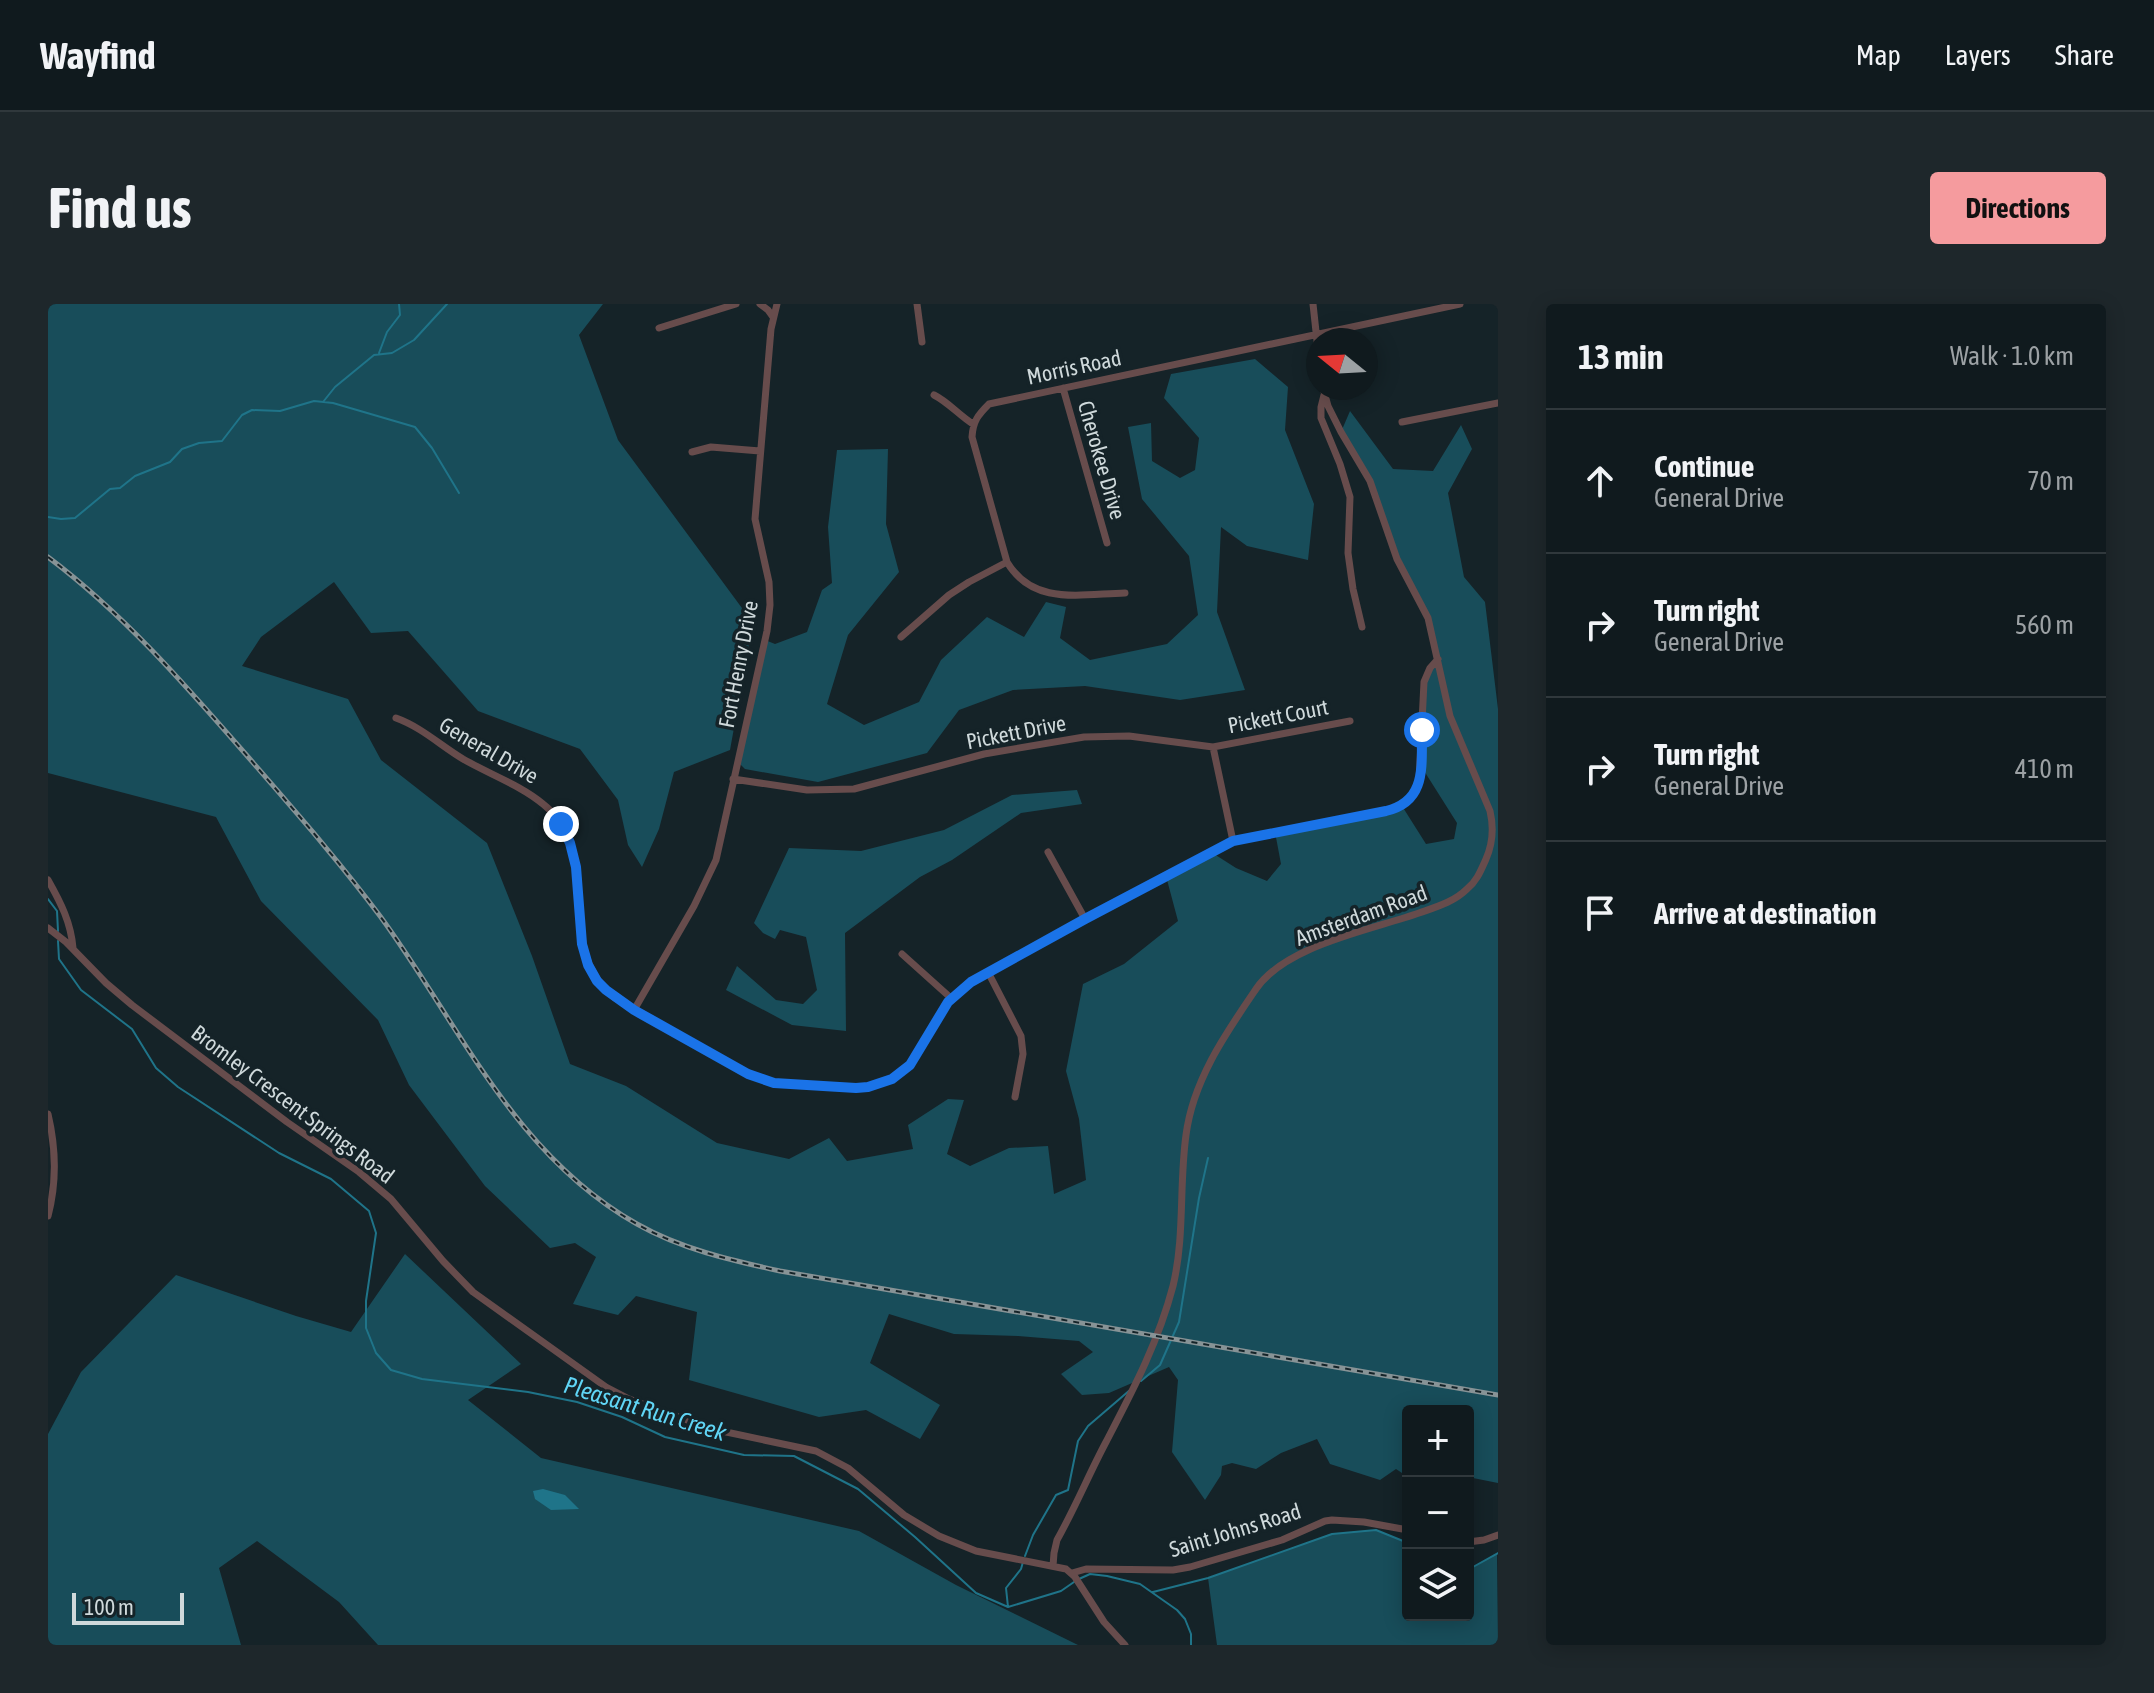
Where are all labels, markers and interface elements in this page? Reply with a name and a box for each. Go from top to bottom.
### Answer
text: Wayfind [40,34,155,77]
text: Map [1856,39,1901,71]
text: Layers [1945,39,2011,71]
text: Share [2055,39,2114,71]
button: Directions [1930,172,2106,244]
text: Find us [48,176,192,240]
north arrow [1306,328,1378,400]
text: 13 min [1578,337,1663,376]
text: Walk · 1.0 km [1950,341,2074,371]
street label: Morris Road [1024,344,1124,390]
street label: Cherokee Drive [1073,398,1131,522]
text: Continue [1654,449,1754,483]
icon: ahead [1578,459,1622,503]
text: 70 m [2027,466,2074,496]
text: General Drive [1654,483,1784,513]
text: Turn right [1654,593,1760,627]
street label: Fort Henry Drive [713,598,763,730]
icon: right [1578,603,1622,647]
text: 560 m [2015,610,2074,640]
text: General Drive [1654,627,1784,657]
street label: Pickett Court [1225,694,1331,738]
street label: Pickett Drive [964,710,1068,754]
street label: General Drive [435,711,543,789]
route start [1404,712,1440,748]
text: Turn right [1654,737,1760,771]
icon: right [1578,747,1622,791]
text: 410 m [2015,754,2074,784]
text: General Drive [1654,771,1784,801]
route end [543,806,579,842]
street label: Amsterdam Road [1291,879,1431,951]
icon: arrive [1578,891,1622,935]
text: Arrive at destination [1654,896,1876,930]
street label: Bromley Crescent Springs Road [187,1019,399,1189]
water label: Pleasant Run Creek [561,1371,730,1446]
map controls [1402,1405,1474,1621]
button: + [1402,1405,1474,1477]
button: − [1402,1477,1474,1549]
street label: Saint Johns Road [1166,1498,1304,1562]
button: layers [1402,1549,1474,1621]
scale bar [72,1589,184,1625]
text: 100 m [84,1594,134,1620]

